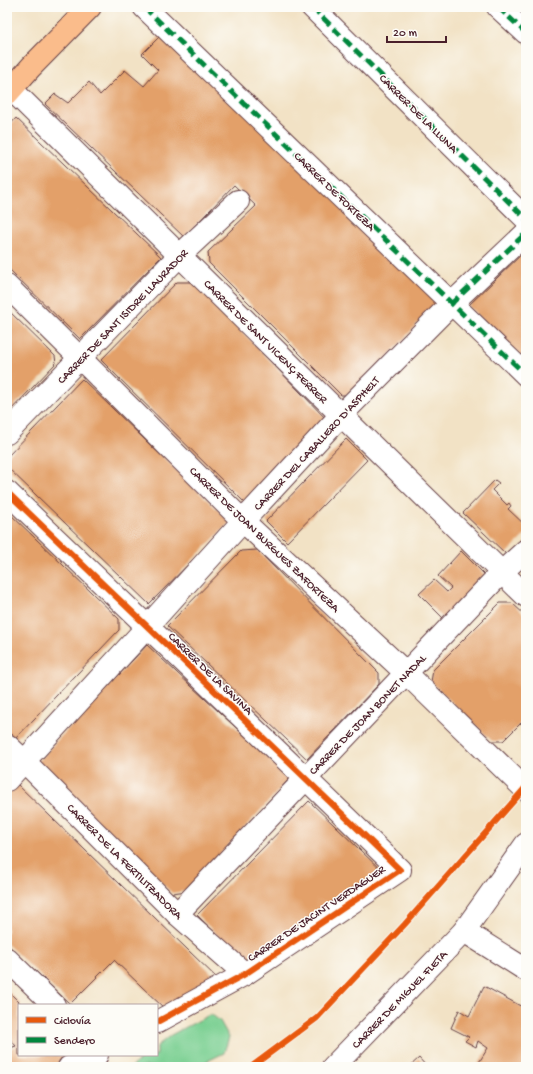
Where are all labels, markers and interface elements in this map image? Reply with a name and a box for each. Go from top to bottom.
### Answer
scale bar [387,18,446,44]
text: 20 m [393,27,418,41]
street label: CARRER DE LA LLUNA [375,72,461,157]
street label: CARRER DE FORTEZA [290,150,378,235]
street label: CARRER DE SANT ISIDRE LLAURADOR [55,247,192,388]
street label: CARRER DE SANT VICENÇ FERRER [200,278,330,408]
street label: CARRER DEL CABALLERO D'ASPHELT [252,373,384,514]
street label: CARRER DE JOAN BURGUES ZAFORTEZA [186,465,342,617]
street label: CARRER DE LA SAVINA [164,630,256,719]
street label: CARRER DE JOAN BONET NADAL [307,652,430,779]
street label: CARRER DE LA FERTILITZADORA [63,802,185,924]
street label: CARRER DE JACINT VERDAGUER [246,863,389,966]
street label: CARRER DE MIGUEL FLETA [350,948,452,1052]
legend [18,1004,158,1056]
text: Ciclovía [54,1015,91,1029]
text: Sendero [54,1035,95,1049]

